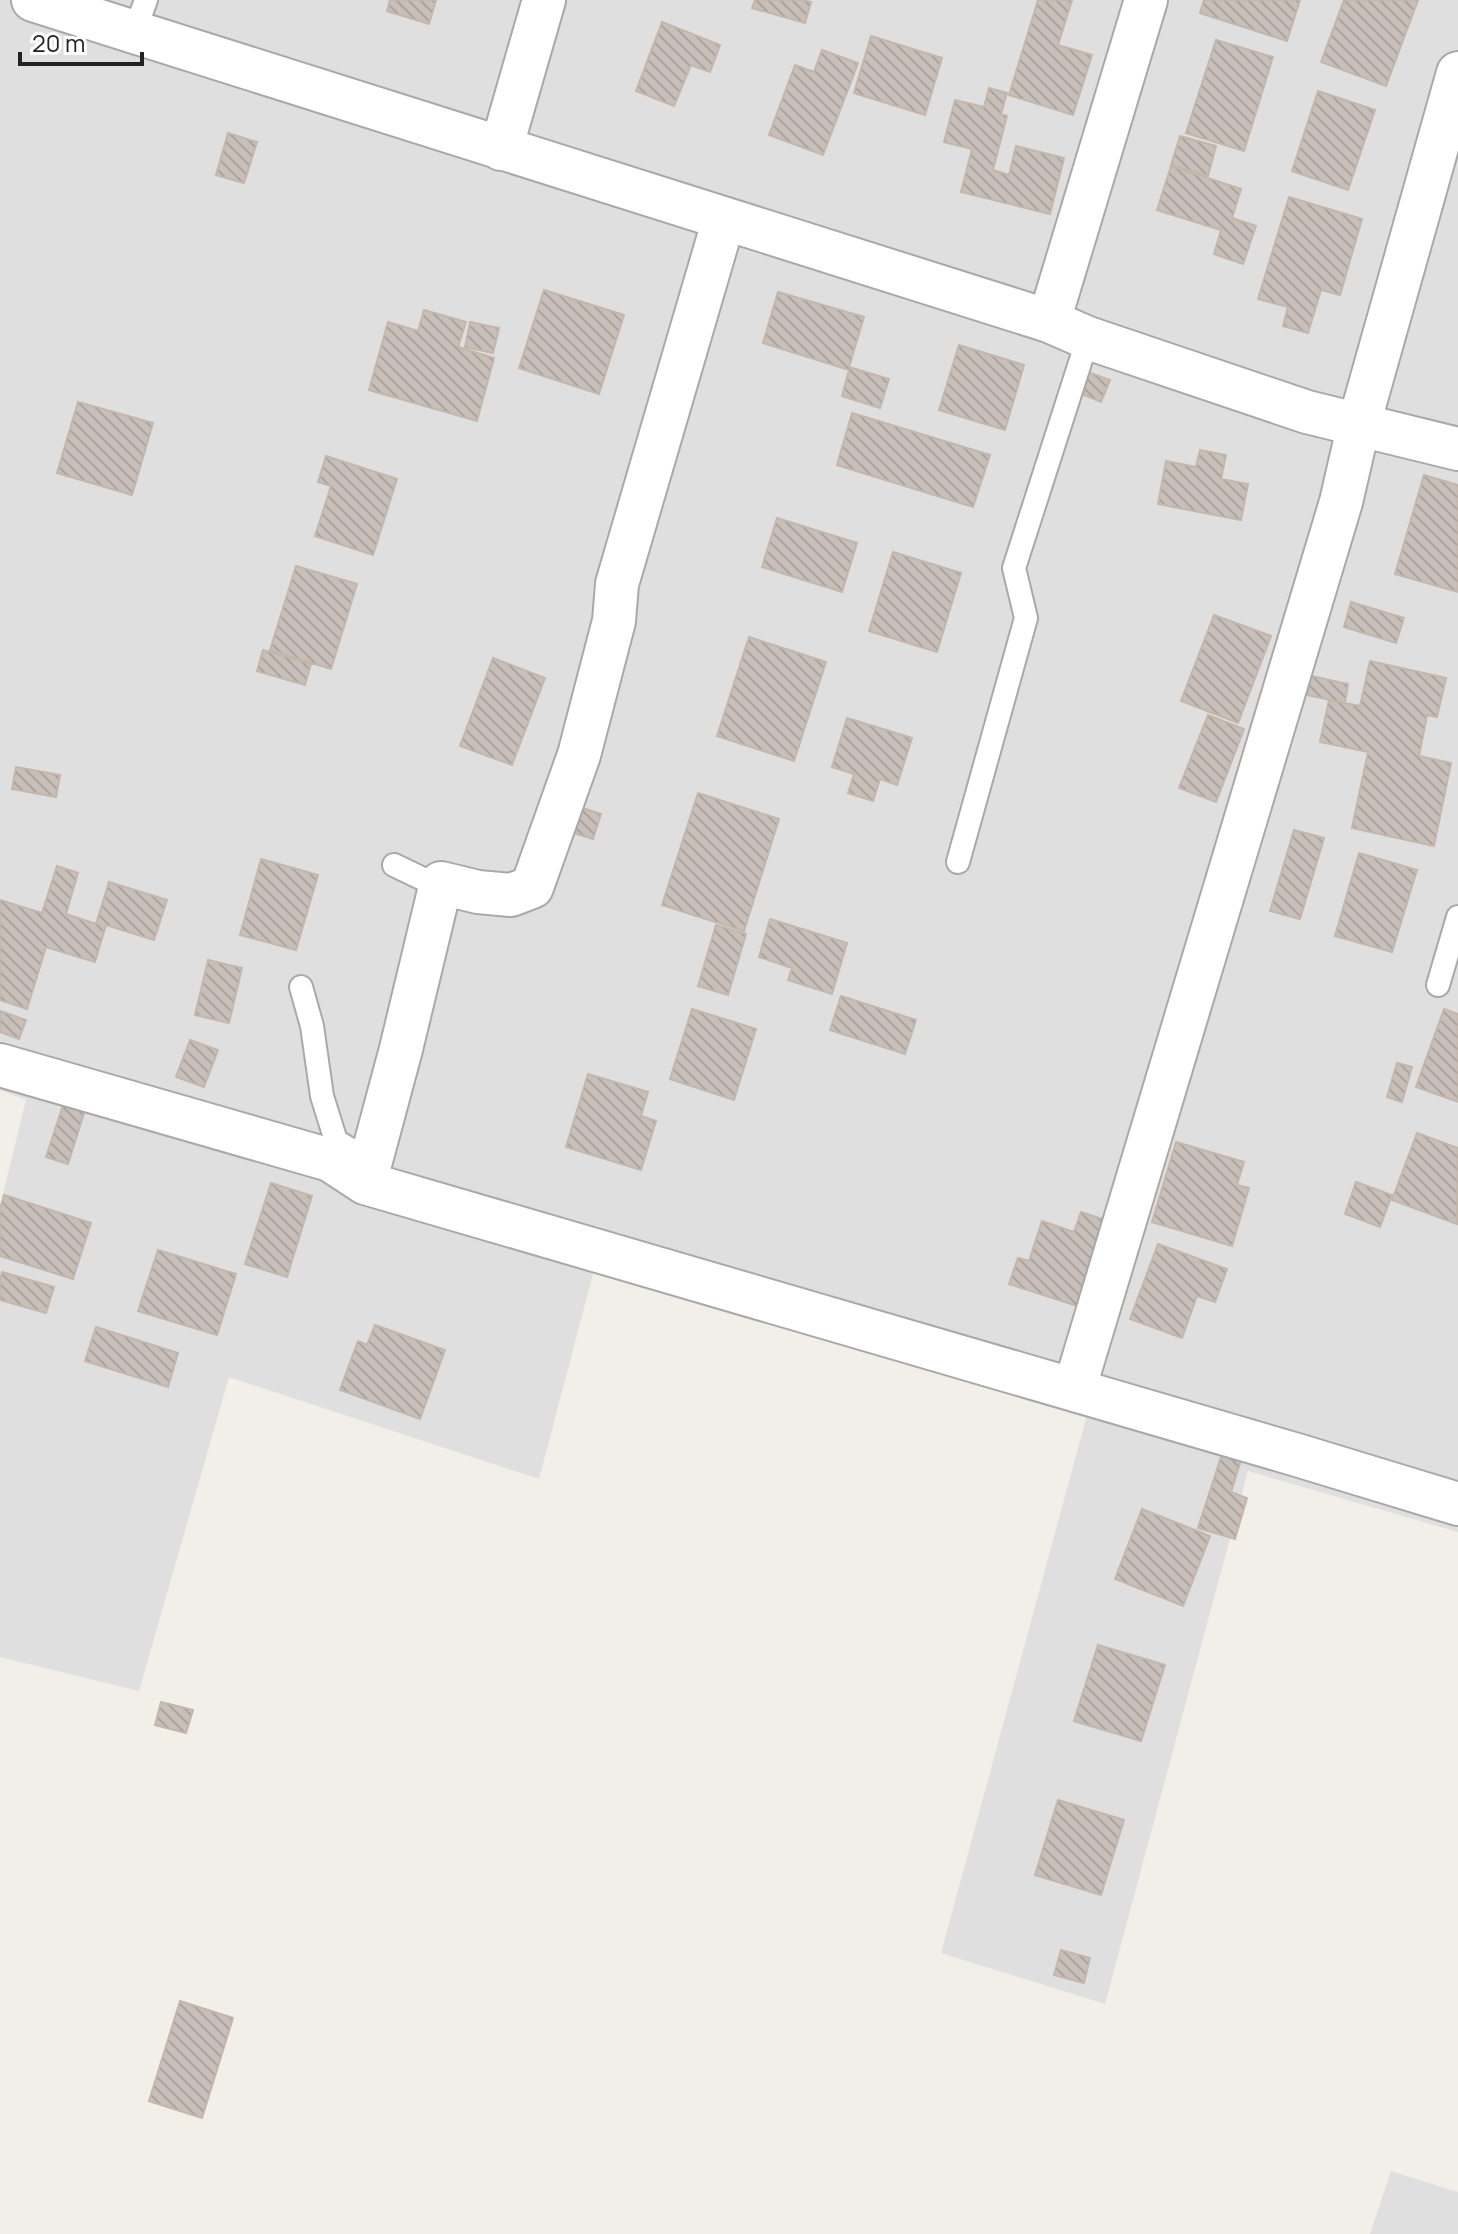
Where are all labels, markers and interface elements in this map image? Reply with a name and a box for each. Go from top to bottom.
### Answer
scale bar [20,16,142,66]
text: 20 m [32,26,85,59]

